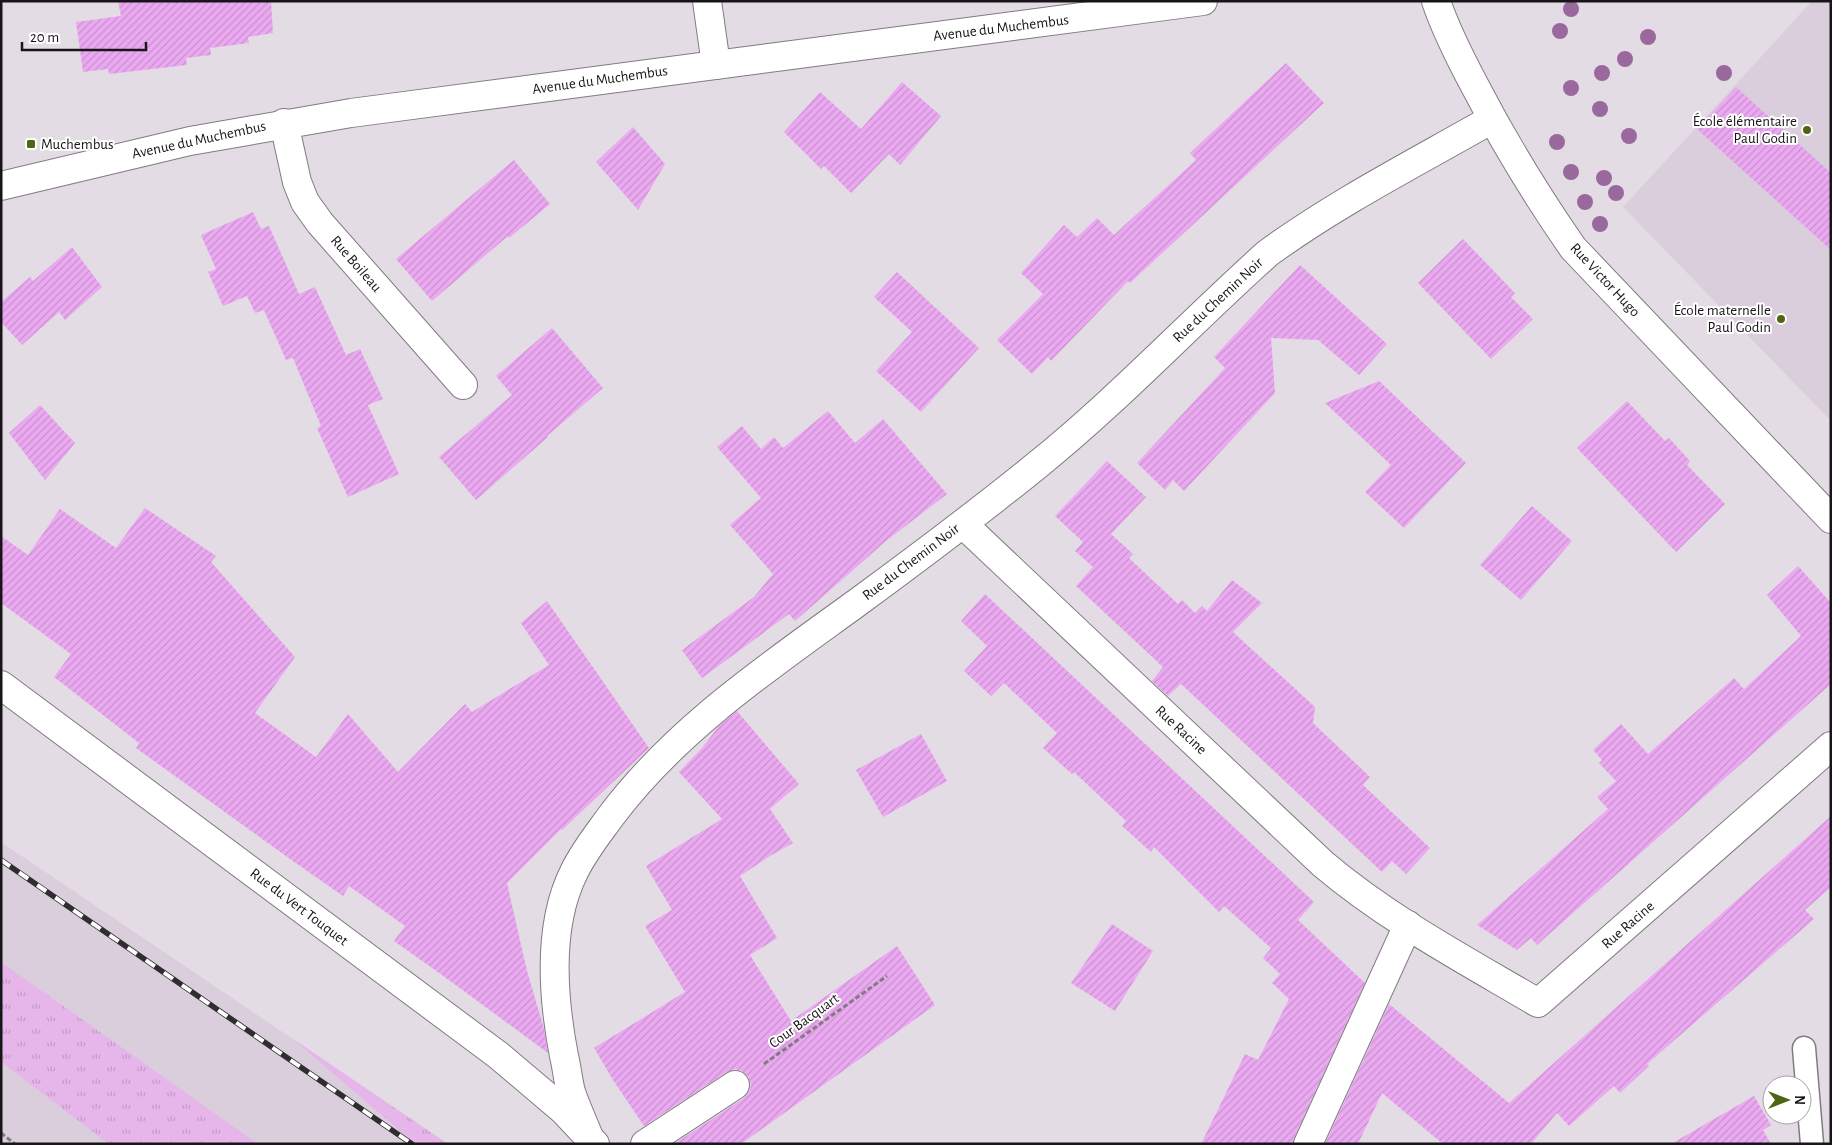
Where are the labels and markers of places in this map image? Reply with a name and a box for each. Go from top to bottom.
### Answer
place label: École élémentaire Paul Godin [1693,112,1797,146]
marker: École élémentaire Paul Godin [1801,124,1813,136]
place label: Muchembus [41,137,114,152]
marker: Muchembus [25,138,37,150]
place label: École maternelle Paul Godin [1674,301,1771,335]
marker: École maternelle Paul Godin [1775,313,1787,325]

